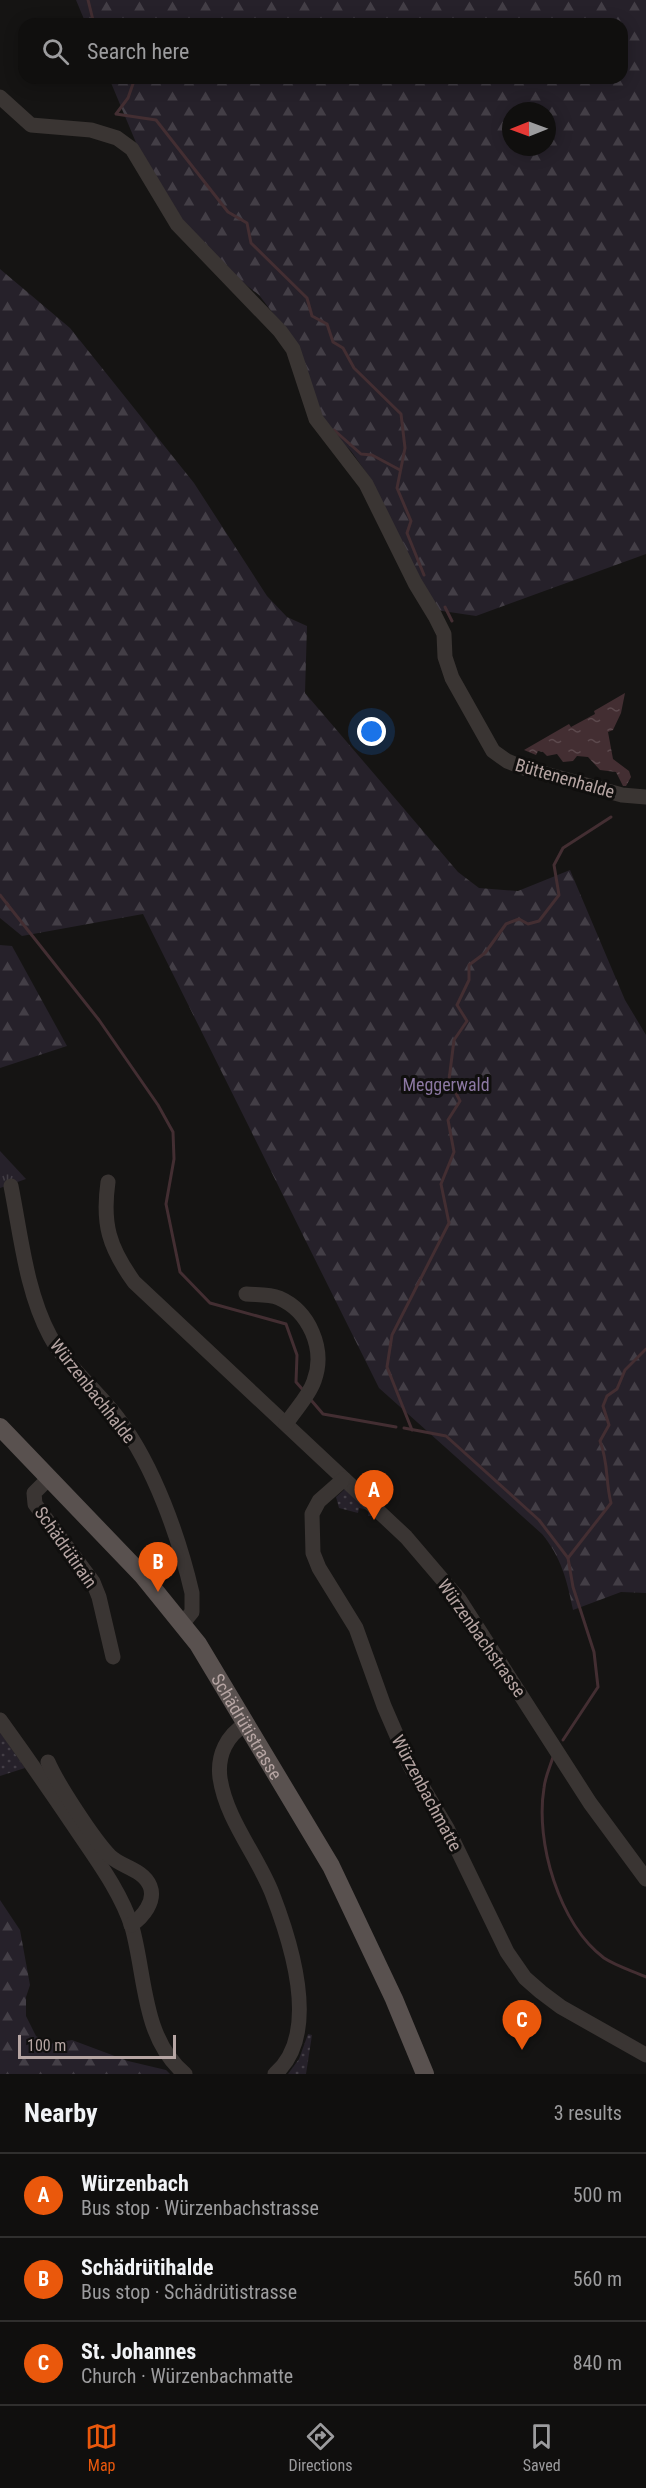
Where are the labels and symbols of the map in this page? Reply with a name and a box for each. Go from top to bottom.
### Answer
north arrow [502,102,556,156]
your location [357,717,386,746]
street label: Büttenenhalde [513,754,617,802]
park label: Meggerwald [402,1074,490,1095]
street label: Würzenbachhalde [46,1335,140,1447]
pin: A [354,1470,394,1520]
street label: Schädrütirain [30,1502,102,1592]
pin: B [138,1542,178,1592]
street label: Würzenbachstrasse [433,1575,531,1701]
street label: Schädrütistrasse [208,1670,287,1783]
street label: Würzenbachmatte [388,1731,466,1855]
pin: C [502,2000,542,2050]
scale bar [18,2032,176,2060]

